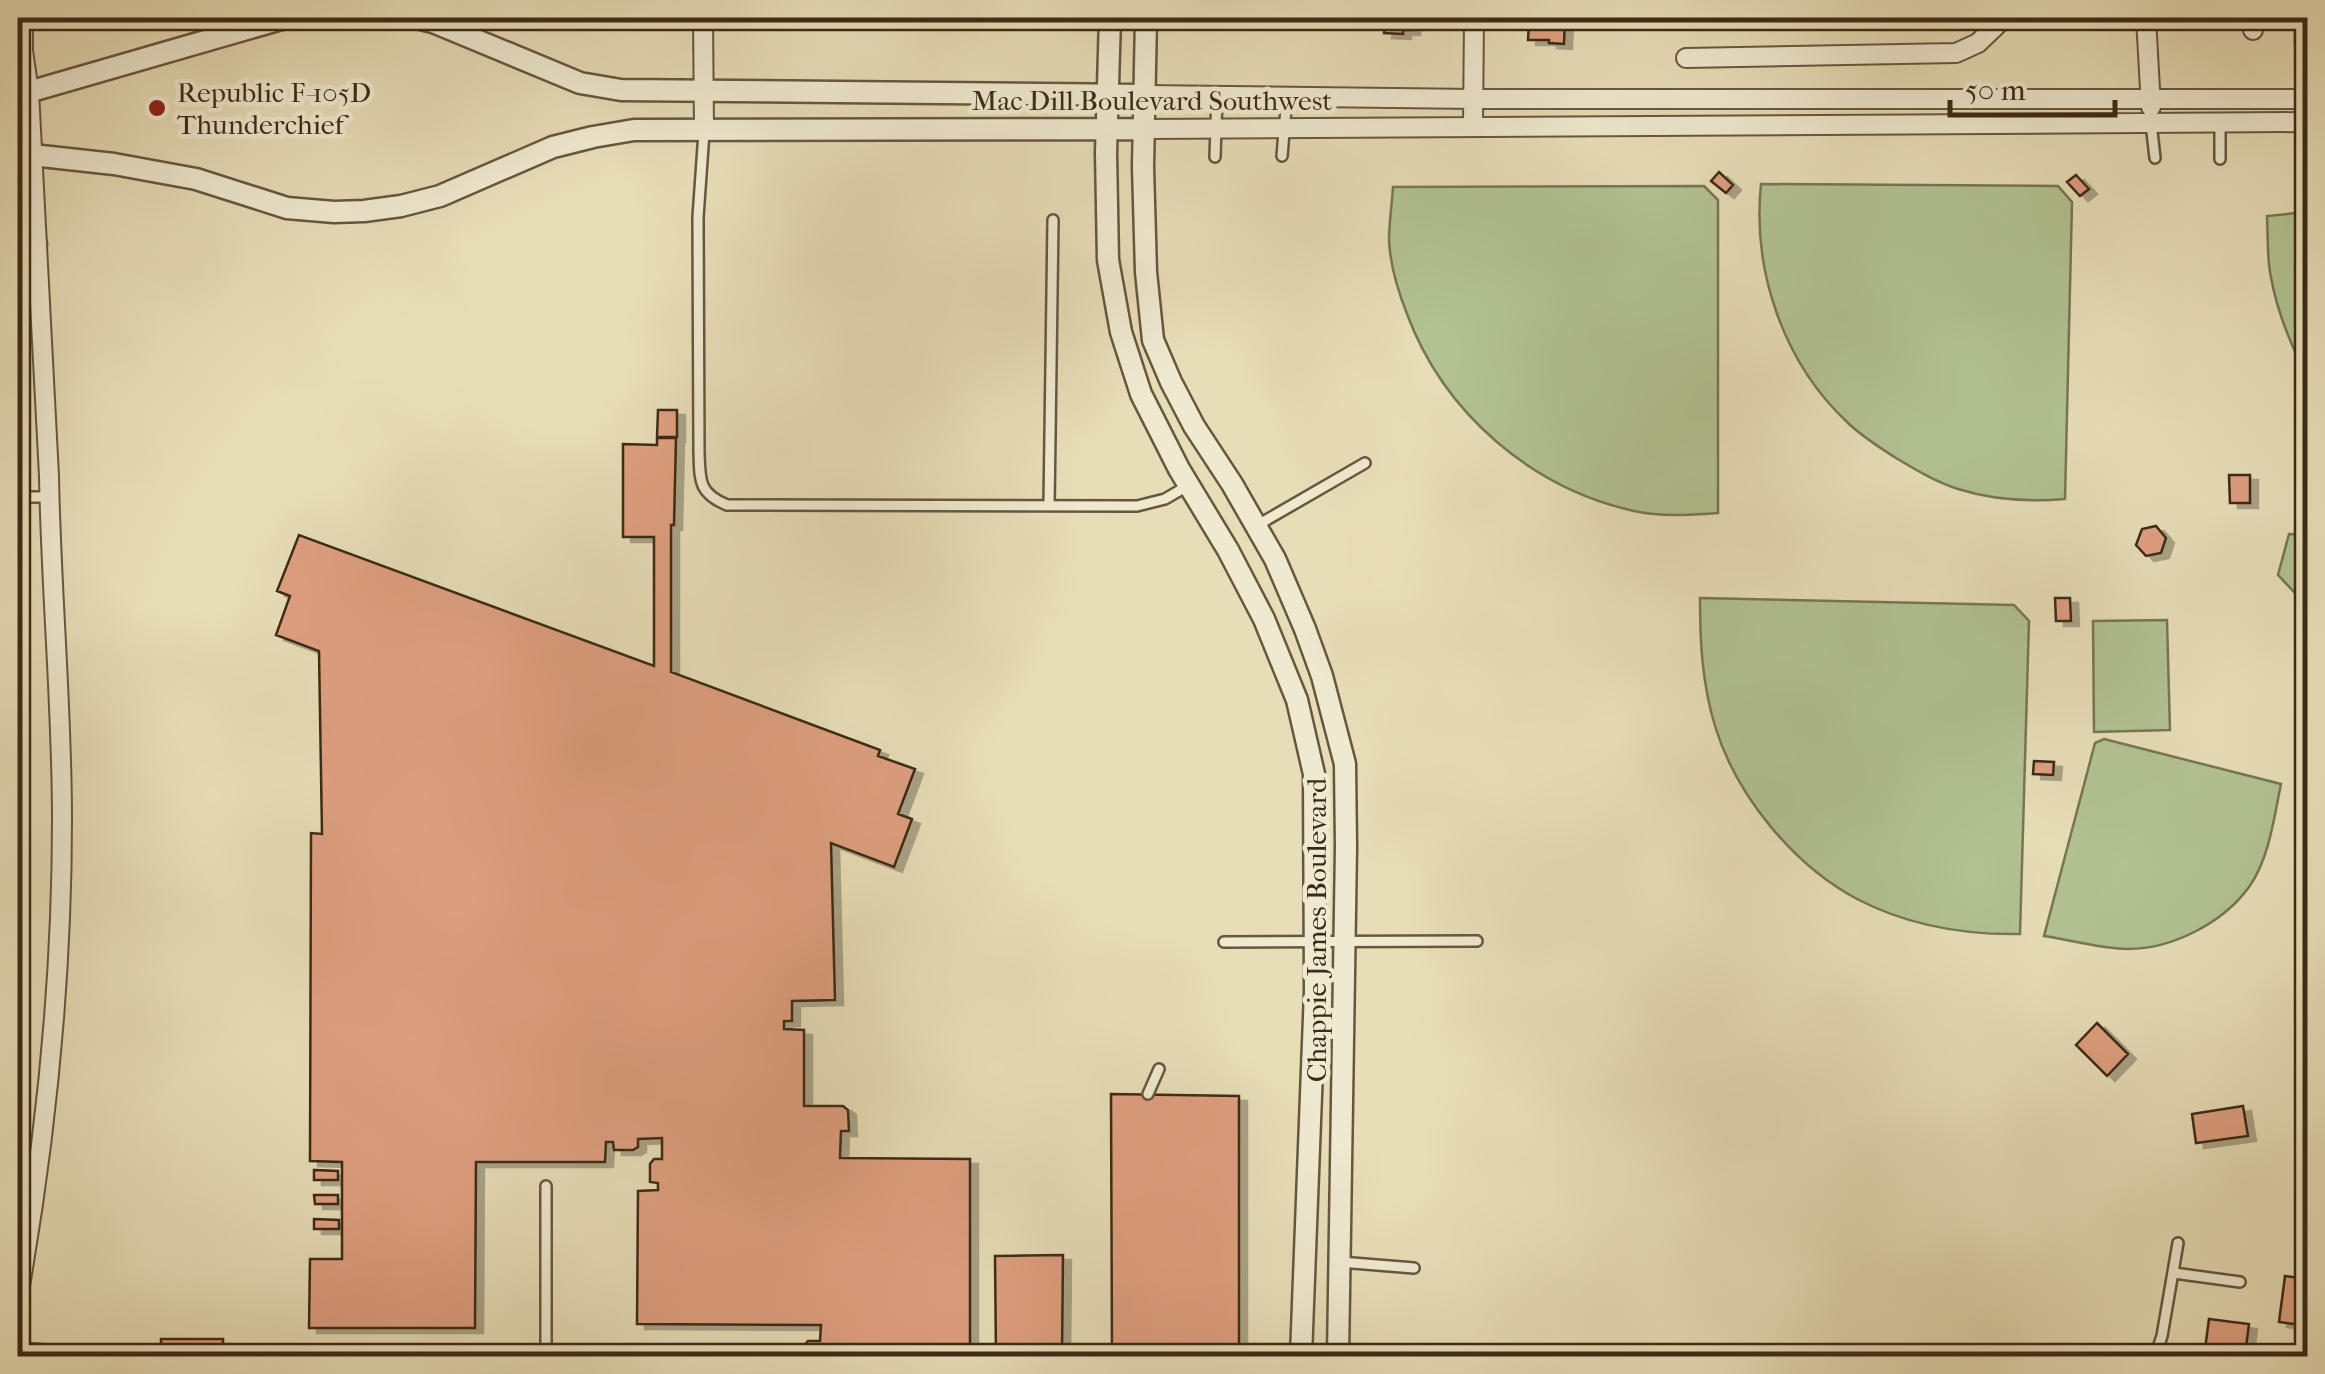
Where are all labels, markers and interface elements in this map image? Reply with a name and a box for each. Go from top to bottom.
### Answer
scale bar [1950,55,2115,117]
text: 50 m [1965,73,2026,108]
place label: Republic F-105D Thunderchief [177,76,371,141]
street label: Mac Dill Boulevard Southwest [972,84,1332,117]
marker: Republic F-105D Thunderchief [146,97,168,119]
street label: Chappie James Boulevard [1300,777,1333,1082]

